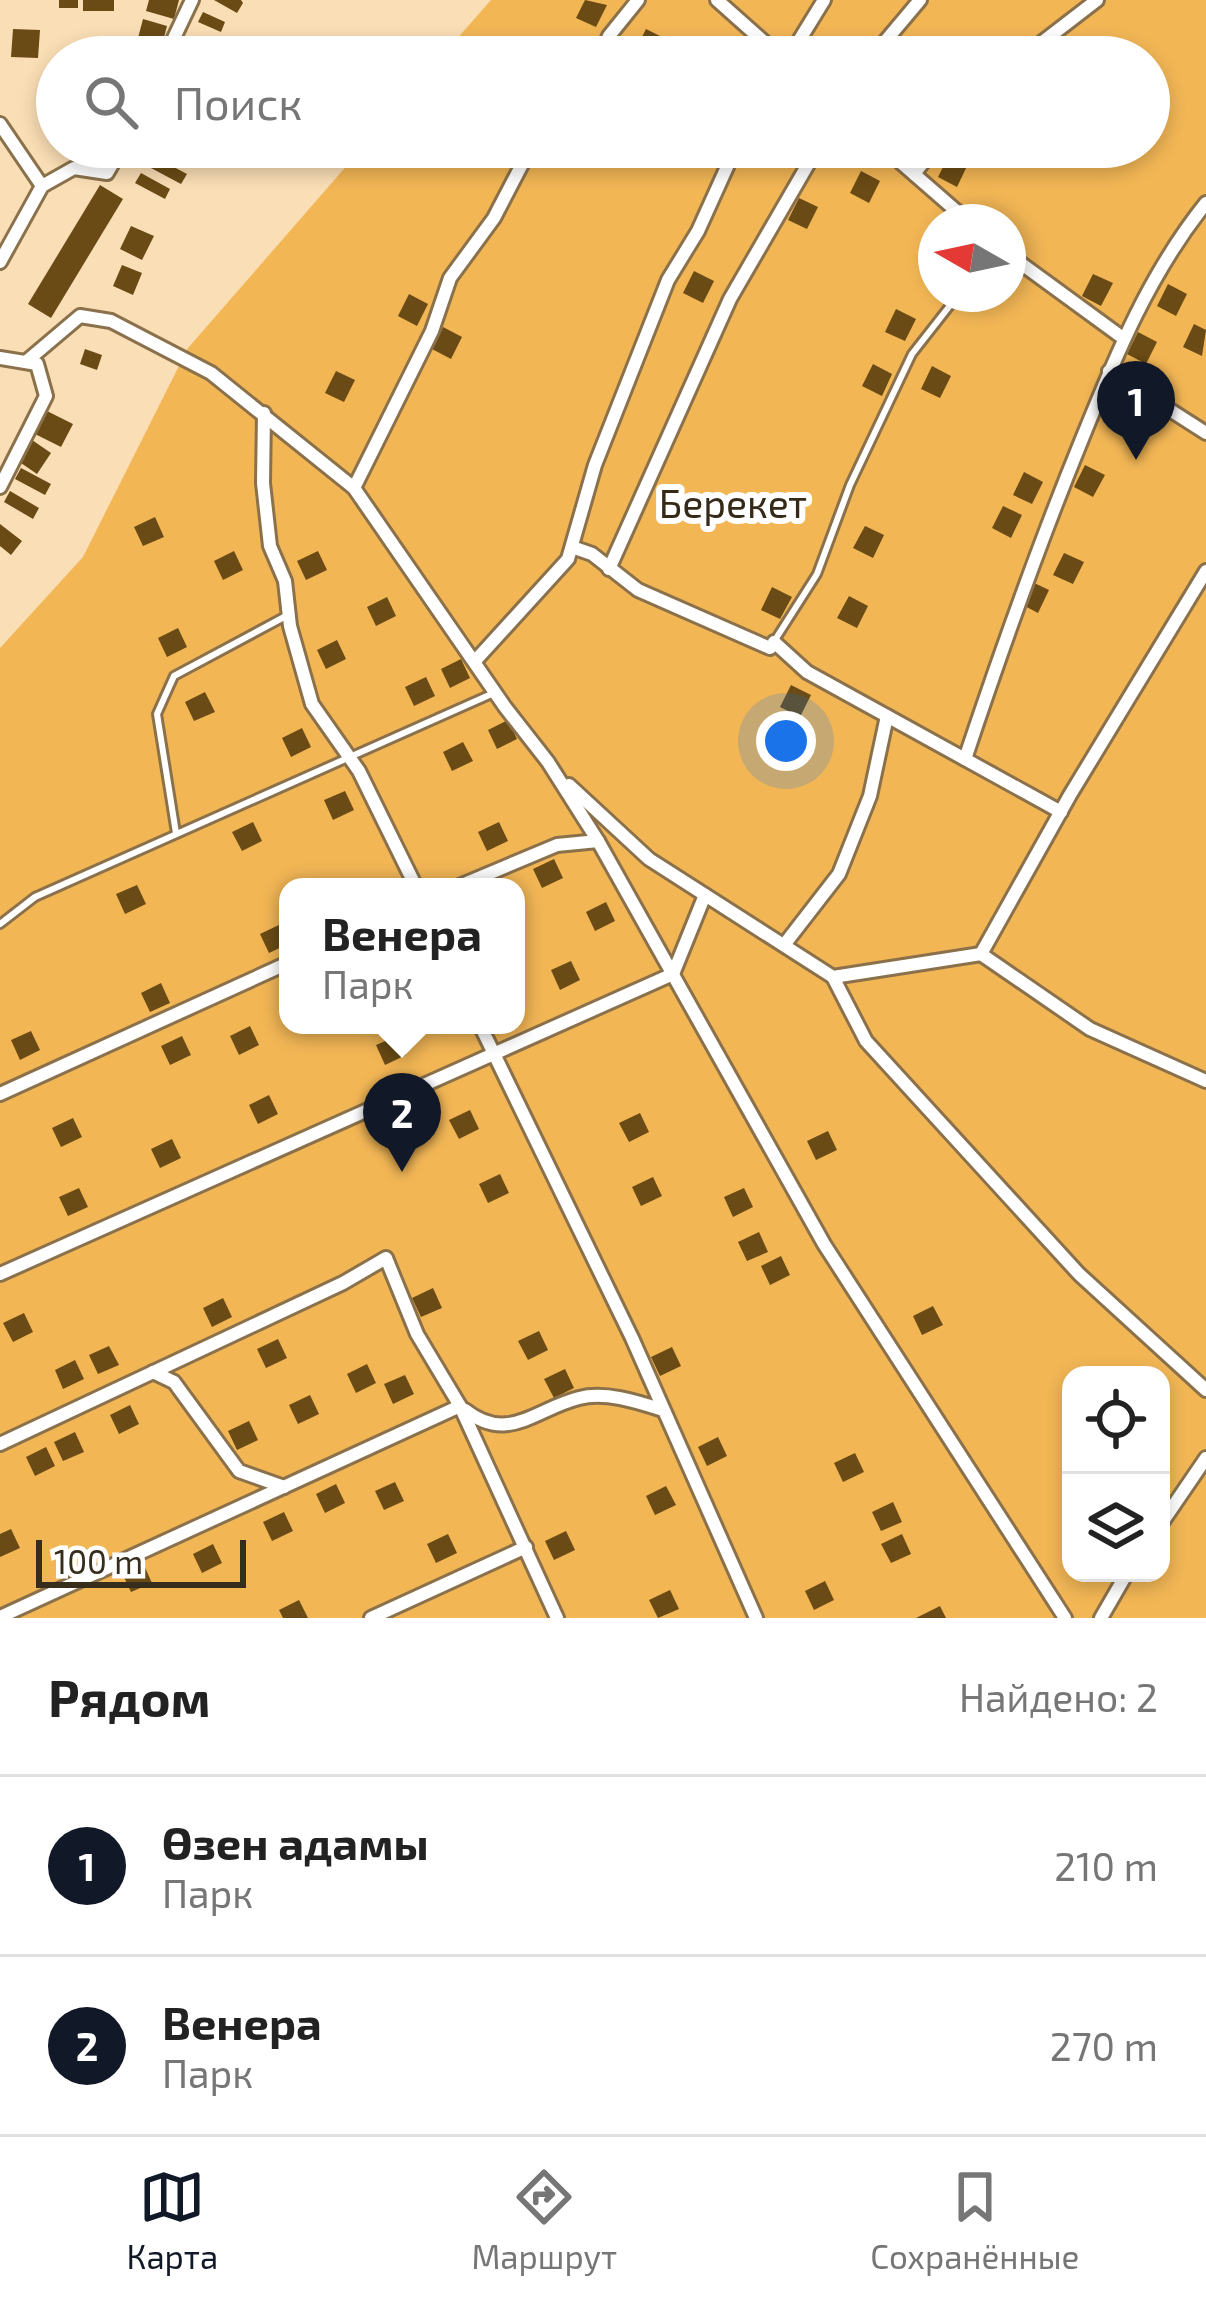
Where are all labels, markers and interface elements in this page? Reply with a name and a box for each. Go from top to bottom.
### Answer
search box [36,36,1170,168]
icon: search [78,69,144,135]
text: Поиск [174,75,302,129]
north arrow [918,204,1026,312]
pin: 1 [1097,361,1175,460]
park label: Берекет [659,479,807,526]
your location [756,711,816,771]
popup [279,878,525,1034]
text: Венера [322,906,482,960]
text: Парк [322,960,413,1007]
pin: 2 [363,1073,441,1172]
map controls [1062,1366,1170,1582]
button: locate [1062,1366,1170,1474]
button: layers [1062,1474,1170,1582]
scale bar [36,1534,246,1587]
text: 100 m [54,1541,143,1581]
text: Рядом [48,1666,211,1727]
text: Найдено: 2 [959,1673,1158,1720]
text: Өзен адамы [162,1815,429,1869]
text: 1 [79,1842,95,1889]
text: 210 m [1054,1842,1158,1889]
text: Парк [162,1869,253,1916]
text: Венера [162,1995,322,2049]
text: 2 [76,2022,98,2069]
text: 270 m [1050,2022,1158,2069]
text: Парк [162,2049,253,2096]
tab: Карта [127,2164,218,2276]
tab: Маршрут [471,2164,617,2276]
tab: Сохранённые [870,2164,1079,2276]

